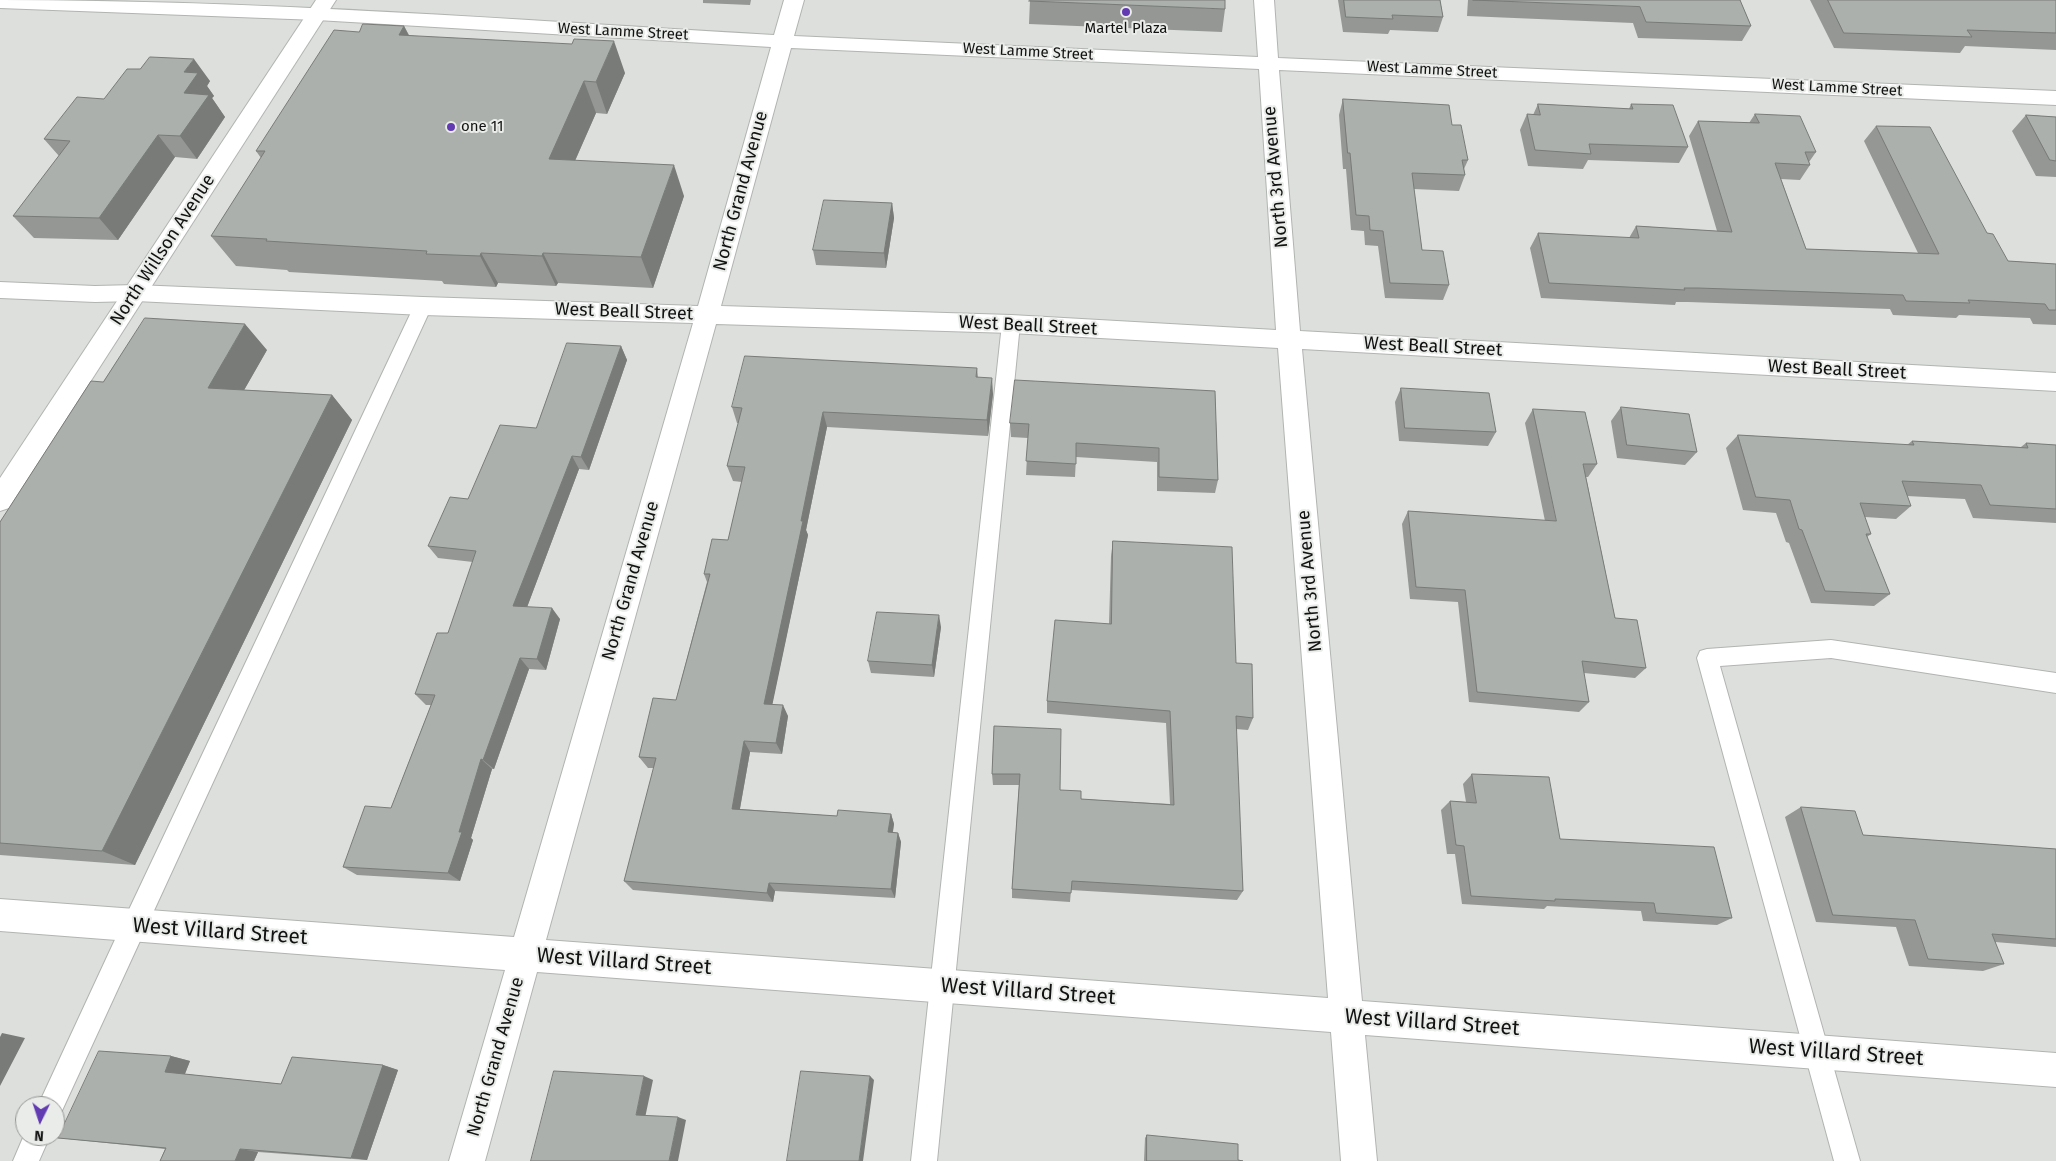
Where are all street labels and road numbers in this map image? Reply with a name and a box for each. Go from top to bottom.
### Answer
street label: West Lamme Street [557,20,689,44]
street label: West Lamme Street [962,40,1094,64]
street label: West Lamme Street [1366,58,1498,82]
street label: West Lamme Street [1771,76,1903,100]
street label: North 3rd Avenue [1259,105,1293,249]
street label: North Grand Avenue [709,109,773,273]
street label: North Willson Avenue [106,170,220,330]
street label: West Beall Street [554,299,694,325]
street label: West Beall Street [958,312,1098,340]
street label: West Beall Street [1363,333,1503,361]
street label: West Beall Street [1767,356,1907,384]
street label: North Grand Avenue [598,499,664,663]
street label: North 3rd Avenue [1293,509,1327,653]
street label: West Villard Street [132,913,308,951]
street label: West Villard Street [536,943,712,981]
street label: West Villard Street [940,973,1116,1011]
street label: North Grand Avenue [463,975,529,1139]
street label: West Villard Street [1344,1004,1520,1042]
street label: West Villard Street [1748,1034,1924,1072]

